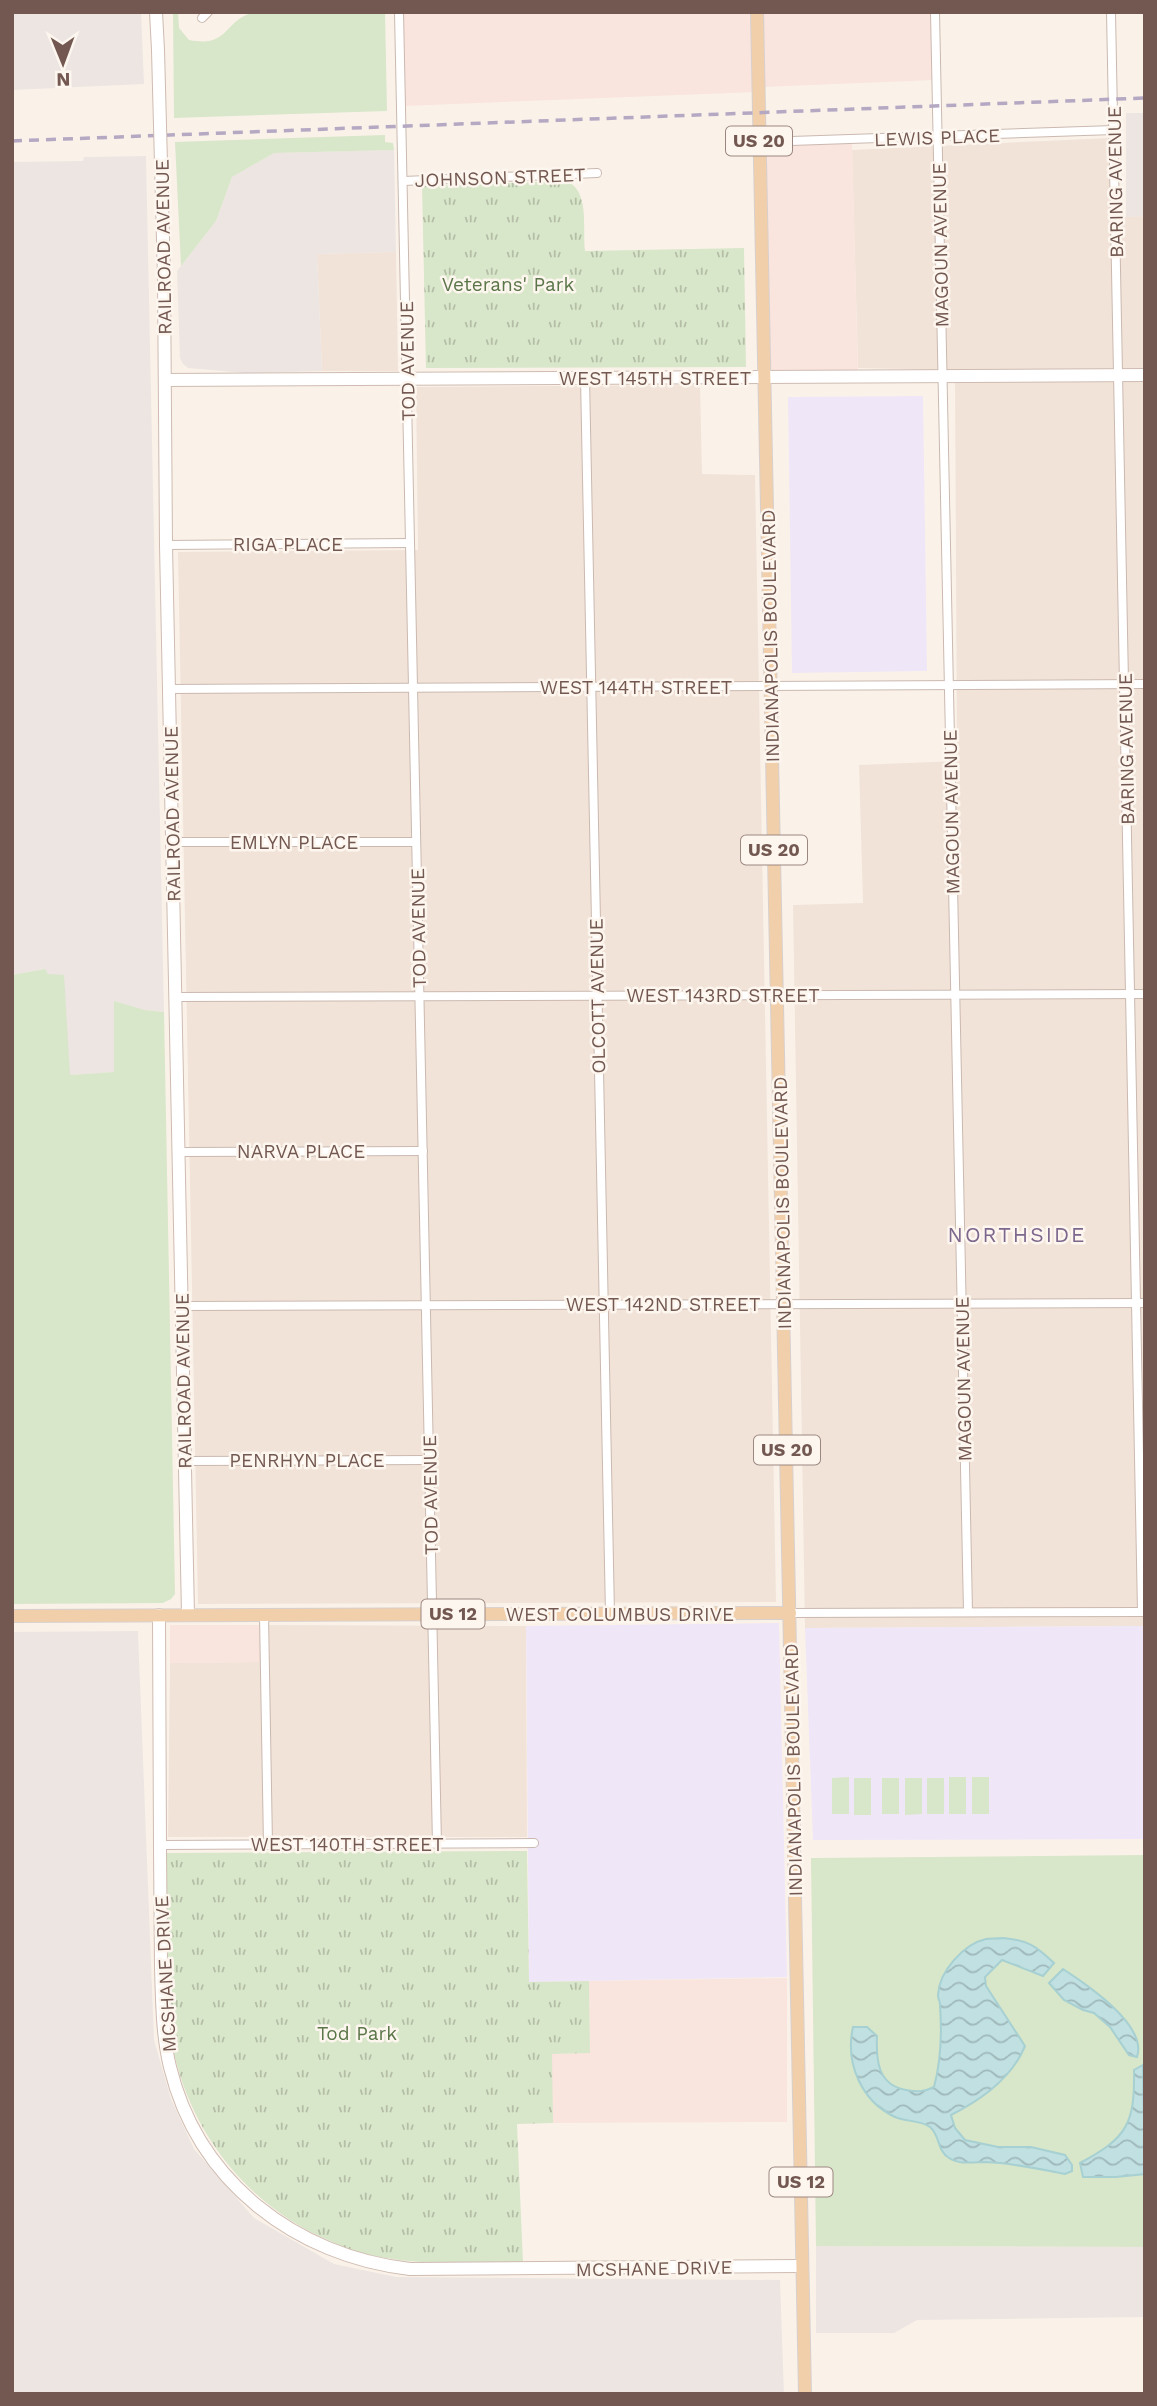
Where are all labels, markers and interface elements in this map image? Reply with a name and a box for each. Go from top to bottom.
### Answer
north arrow [28,28,98,98]
text: N [56,68,71,91]
street label: BARING AVENUE [1103,106,1128,258]
street label: LEWIS PLACE [874,124,1001,151]
road number: US 20 [726,126,792,156]
street label: RAILROAD AVENUE [150,159,177,335]
street label: MAGOUN AVENUE [928,162,953,328]
street label: JOHNSON STREET [414,163,586,192]
park label: Veterans' Park [442,273,575,296]
street label: TOD AVENUE [395,301,420,421]
street label: WEST 145TH STREET [559,367,751,390]
street label: INDIANAPOLIS BOULEVARD [757,509,784,763]
street label: RIGA PLACE [233,533,343,556]
street label: BARING AVENUE [1114,673,1139,825]
street label: WEST 144TH STREET [540,676,732,699]
street label: RAILROAD AVENUE [159,726,186,902]
street label: MAGOUN AVENUE [939,729,964,895]
street label: EMLYN PLACE [230,831,358,854]
road number: US 20 [741,836,807,864]
street label: TOD AVENUE [406,868,431,988]
street label: OLCOTT AVENUE [585,918,610,1074]
street label: WEST 143RD STREET [626,984,820,1007]
street label: INDIANAPOLIS BOULEVARD [769,1076,796,1330]
street label: NARVA PLACE [237,1140,365,1163]
district label: NORTHSIDE [948,1222,1086,1247]
street label: RAILROAD AVENUE [170,1293,197,1469]
street label: WEST 142ND STREET [566,1293,760,1316]
street label: MAGOUN AVENUE [951,1296,976,1462]
street label: TOD AVENUE [418,1435,443,1555]
road number: US 20 [754,1436,820,1464]
street label: PENRHYN PLACE [229,1449,385,1472]
road number: US 12 [421,1600,484,1629]
street label: WEST COLUMBUS DRIVE [506,1603,734,1626]
street label: INDIANAPOLIS BOULEVARD [780,1643,807,1897]
street label: WEST 140TH STREET [250,1833,444,1856]
street label: MCSHANE DRIVE [150,1895,181,2053]
park label: Tod Park [317,2022,397,2045]
road number: US 12 [770,2168,832,2196]
street label: MCSHANE DRIVE [575,2256,733,2281]

